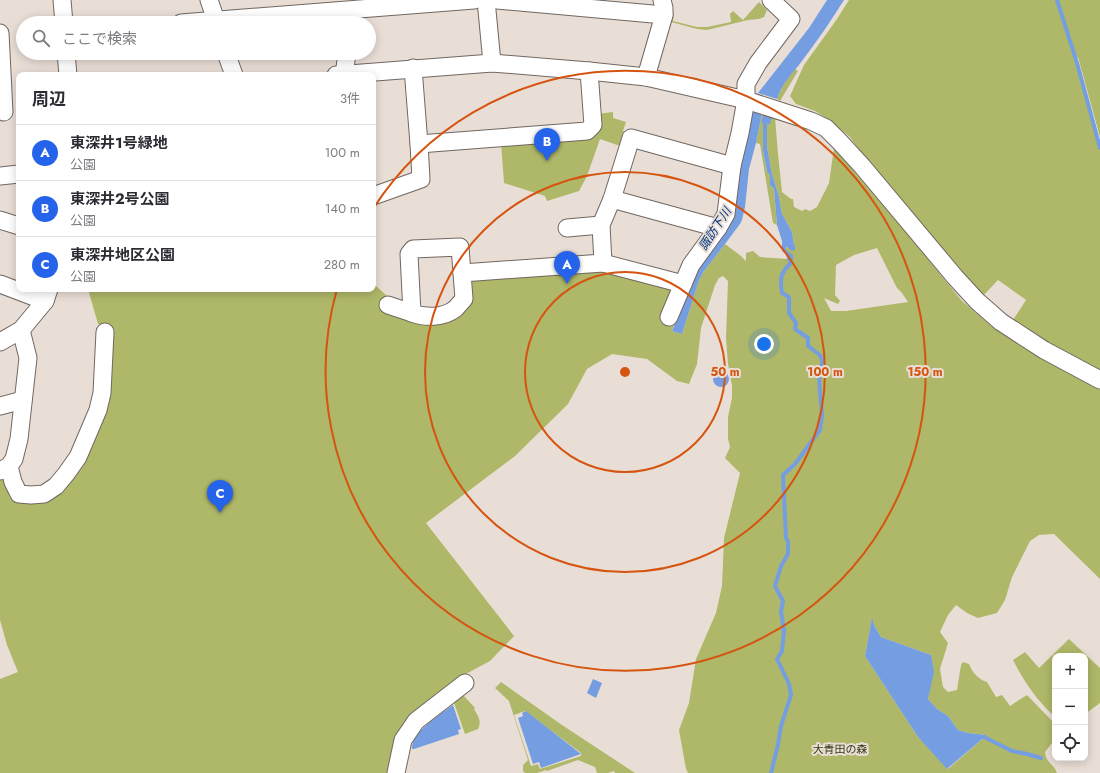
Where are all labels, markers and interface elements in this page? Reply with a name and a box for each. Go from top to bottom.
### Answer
search box [16,16,376,60]
icon: search [30,27,52,49]
text: ここで検索 [62,28,137,50]
text: 周辺 [32,87,66,111]
text: 3件 [340,89,360,108]
pin: B [534,128,560,161]
text: 東深井1号緑地 [70,132,168,154]
text: A [40,143,50,162]
text: 100 m [325,143,360,162]
text: 公園 [70,155,96,174]
text: 東深井２号公園 [70,188,169,210]
text: B [41,199,49,218]
text: 140 m [325,199,360,218]
water label: 諏訪下川 [694,202,737,254]
text: 公園 [70,211,96,230]
text: 東深井地区公園 [70,244,175,266]
pin: A [554,251,580,284]
text: C [40,255,50,274]
text: 280 m [324,255,360,274]
text: 公園 [70,267,96,286]
your location [754,334,774,354]
text: 50 m [710,363,740,381]
text: 100 m [807,363,843,381]
text: 150 m [907,363,943,381]
centre of rings [618,365,632,379]
pin: C [207,480,233,513]
map controls [1052,653,1088,761]
button: + [1052,653,1088,689]
button: − [1052,689,1088,725]
button: locate [1052,725,1088,761]
park label: 大青田の森 [813,741,868,757]

